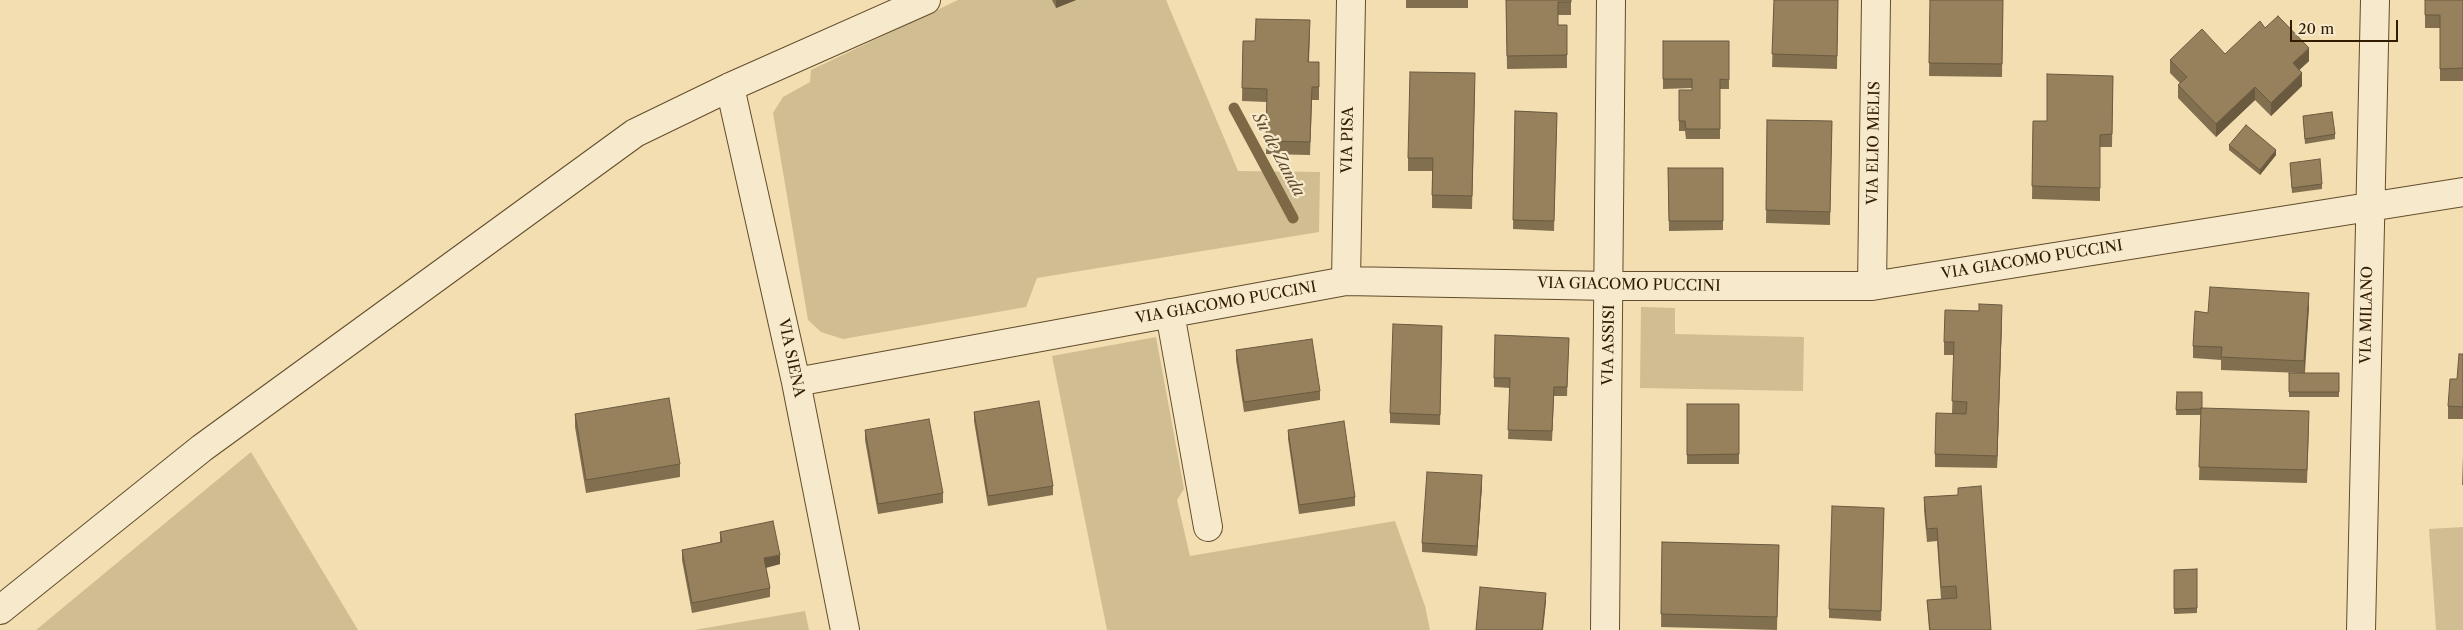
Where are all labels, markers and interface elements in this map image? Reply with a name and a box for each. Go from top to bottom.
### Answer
scale bar [2293,10,2400,42]
text: 20 m [2298,19,2334,38]
street label: VIA ELIO MELIS [1864,81,1884,205]
street label: VIA PISA [1338,106,1358,174]
water label: Su de Zanda [1248,110,1308,200]
street label: VIA GIACOMO PUCCINI [1940,237,2124,283]
street label: VIA MILANO [2357,266,2377,364]
street label: VIA GIACOMO PUCCINI [1537,274,1721,296]
street label: VIA GIACOMO PUCCINI [1134,278,1318,328]
street label: VIA ASSISI [1599,304,1619,386]
street label: VIA SIENA [774,317,808,399]

